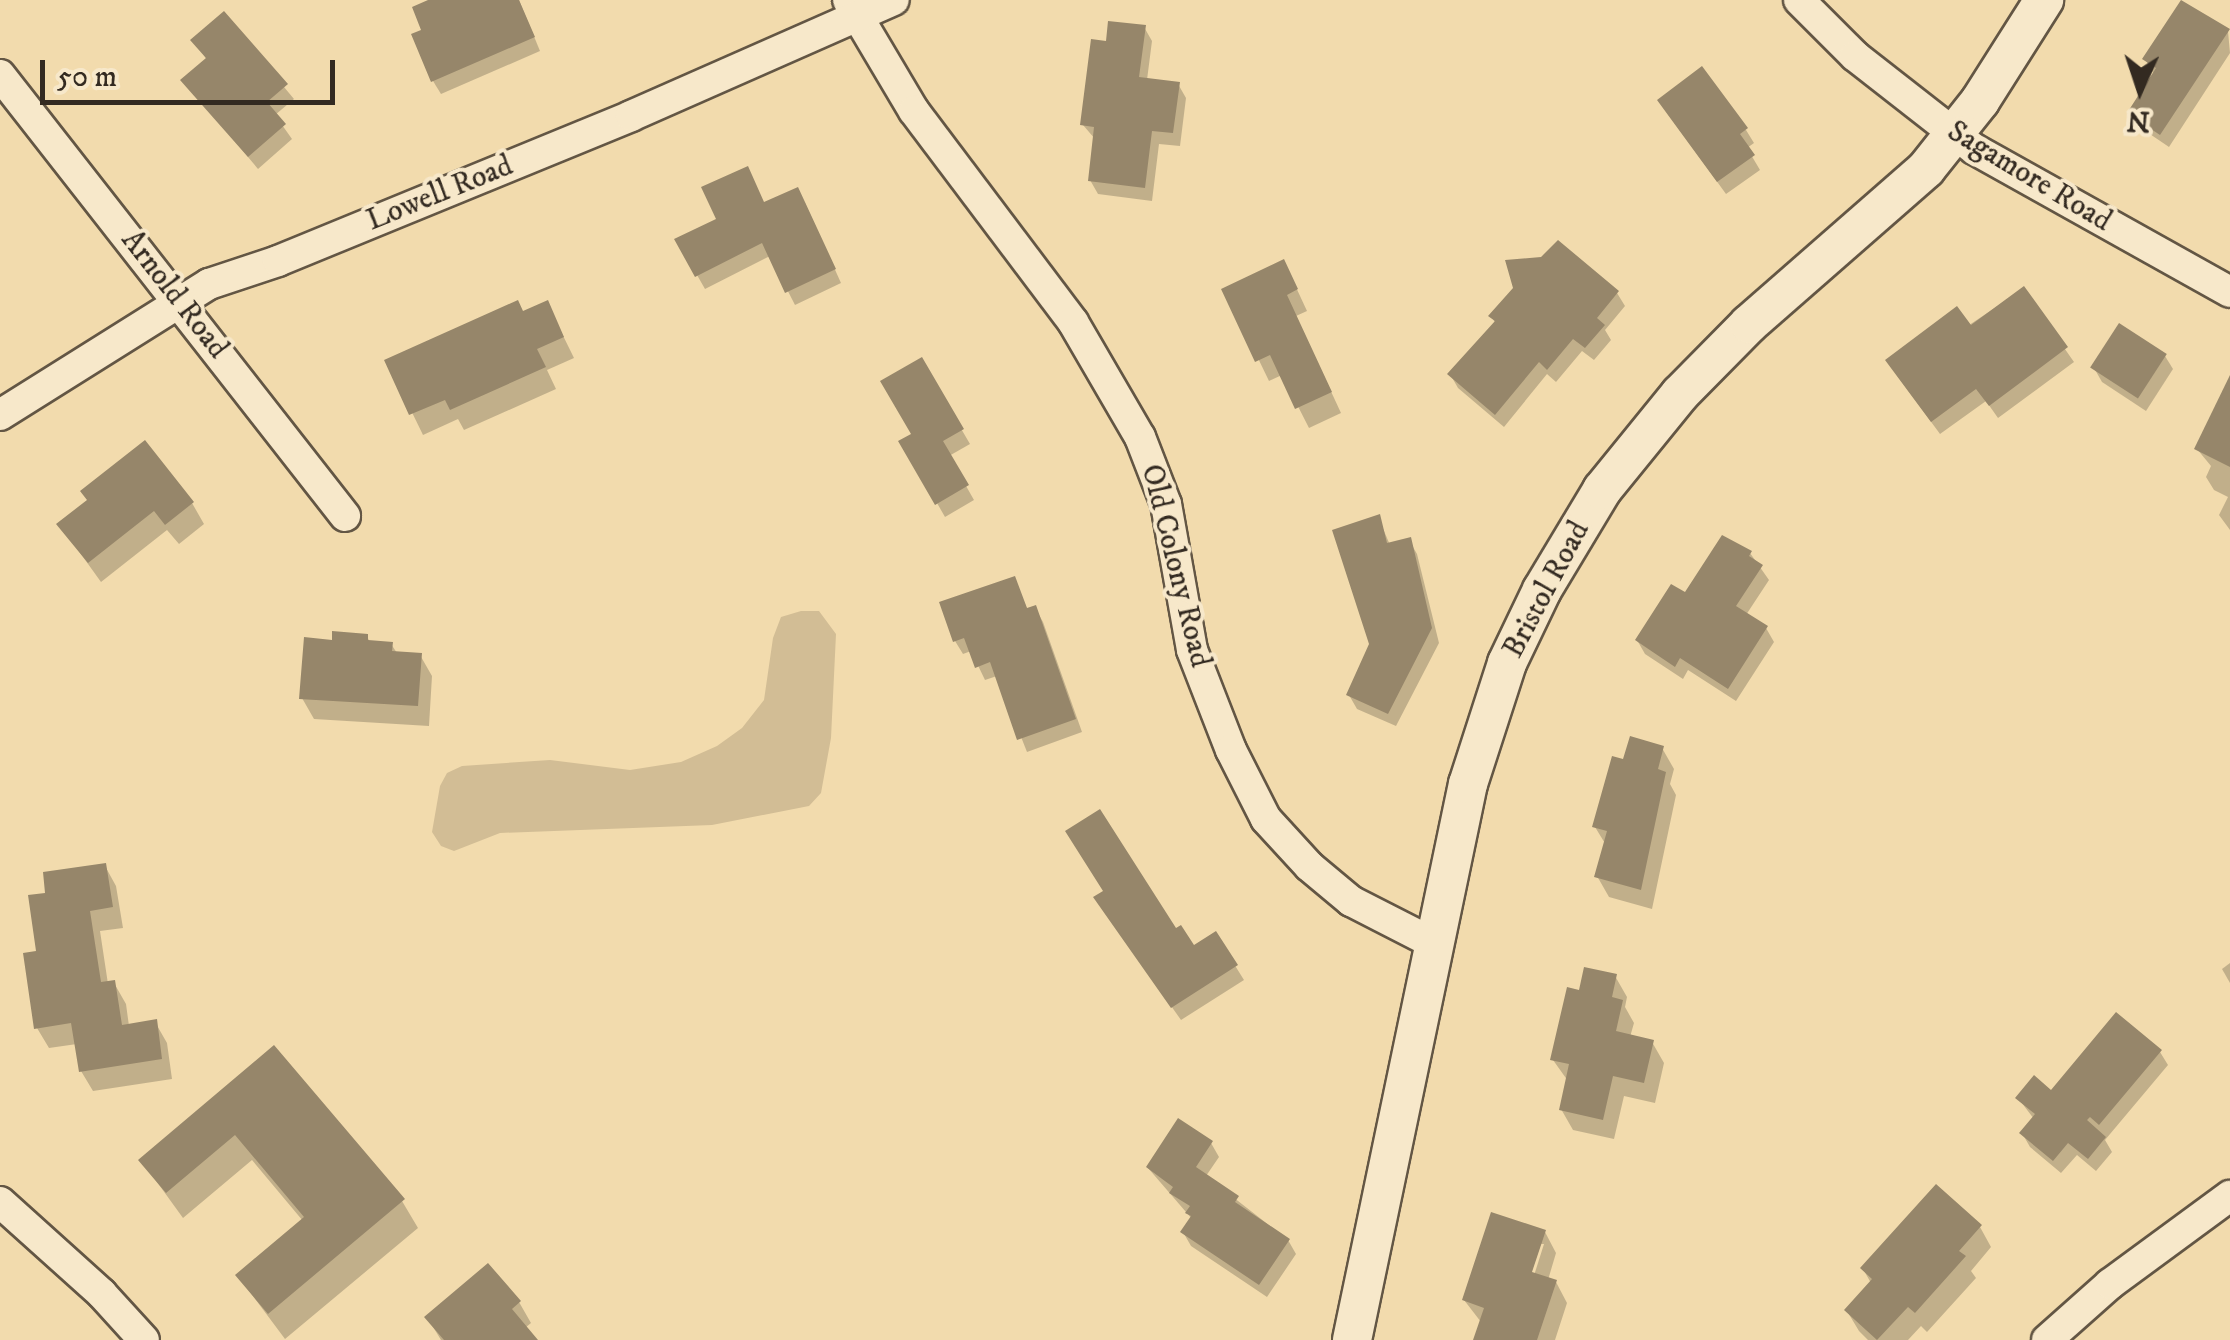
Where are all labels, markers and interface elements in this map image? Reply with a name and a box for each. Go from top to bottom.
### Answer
scale bar [45,40,340,102]
north arrow [2090,40,2190,140]
text: 50 m [57,59,117,96]
text: N [2126,102,2151,139]
street label: Sagamore Road [1940,114,2118,240]
street label: Lowell Road [362,148,518,240]
street label: Arnold Road [113,224,235,366]
street label: Old Colony Road [1132,461,1218,671]
street label: Bristol Road [1496,516,1598,664]

